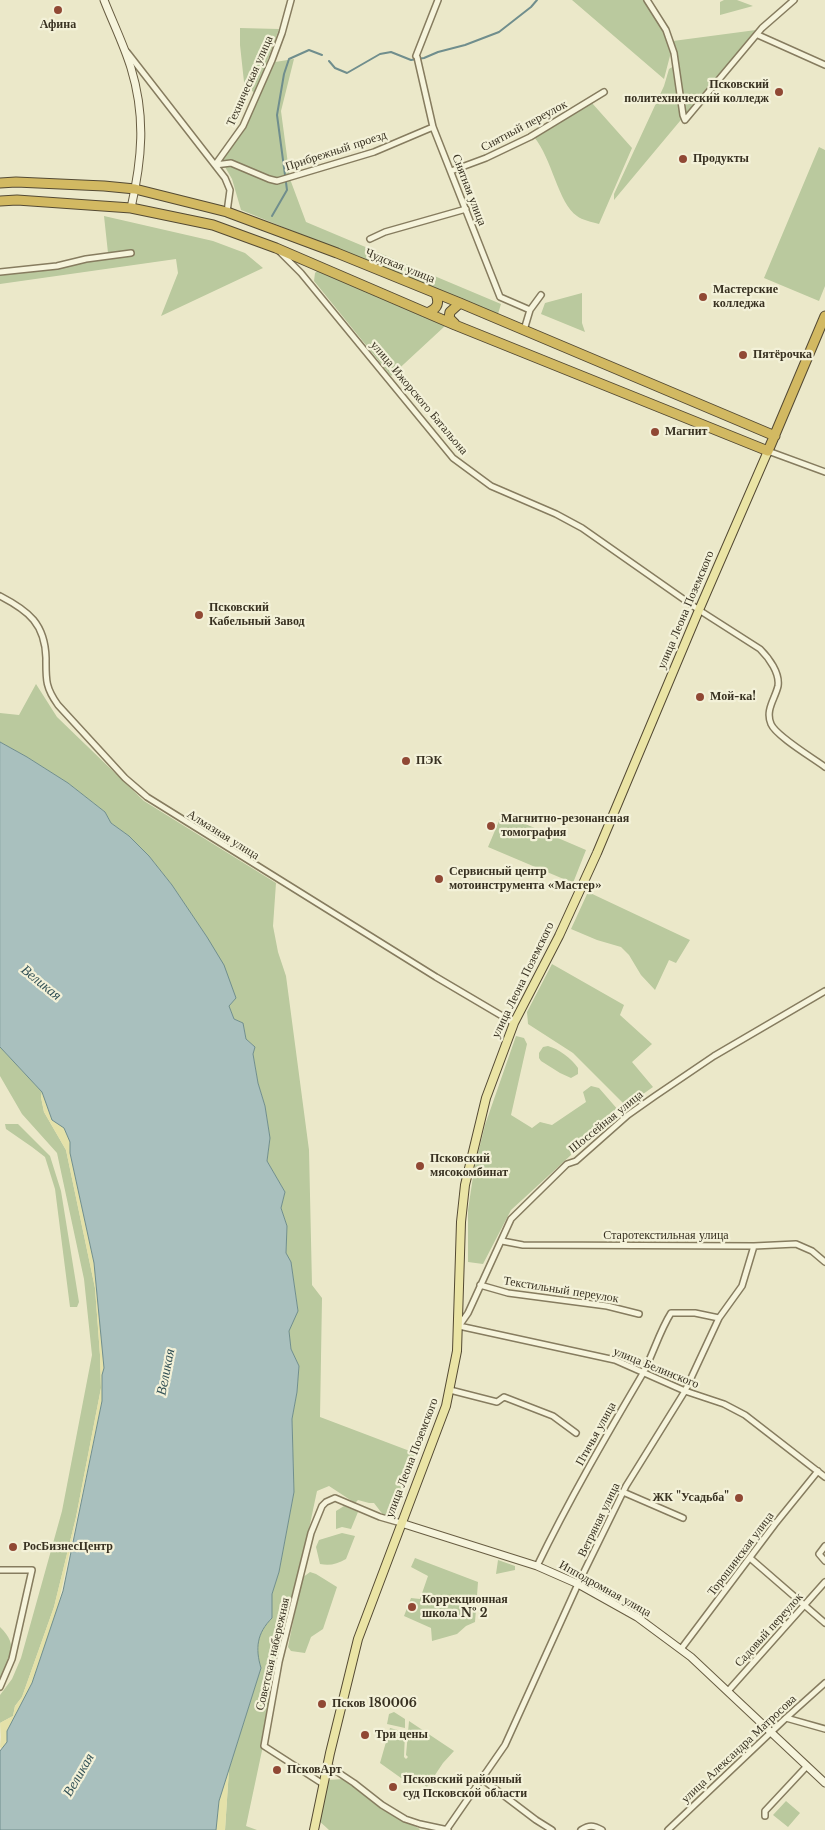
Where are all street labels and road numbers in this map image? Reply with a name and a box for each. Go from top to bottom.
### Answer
street label: Техническая улица [224,34,276,128]
street label: Снятный переулок [478,97,570,155]
street label: Прибрежный проезд [283,128,389,174]
street label: Снятная улица [449,152,489,228]
street label: Чудская улица [363,245,437,287]
street label: улица Ижорского Батальона [367,338,471,458]
street label: улица Леона Поземского [655,549,717,671]
street label: Алмазная улица [184,807,262,863]
street label: улица Леона Поземского [489,920,557,1040]
street label: Шоссейная улица [566,1088,646,1156]
street label: Старотекстильная улица [603,1229,729,1243]
street label: Текстильный переулок [502,1274,620,1306]
street label: улица Белинского [611,1344,701,1392]
street label: улица Леона Поземского [382,1396,442,1520]
street label: Птичья улица [573,1400,619,1468]
street label: Ветряная улица [575,1481,623,1559]
street label: Торошинская улица [705,1509,777,1599]
street label: Ипподромная улица [556,1558,654,1620]
street label: Садовый переулок [732,1590,806,1670]
street label: Советская набережная [253,1596,293,1712]
street label: улица Александра Матросова [678,1692,800,1806]

